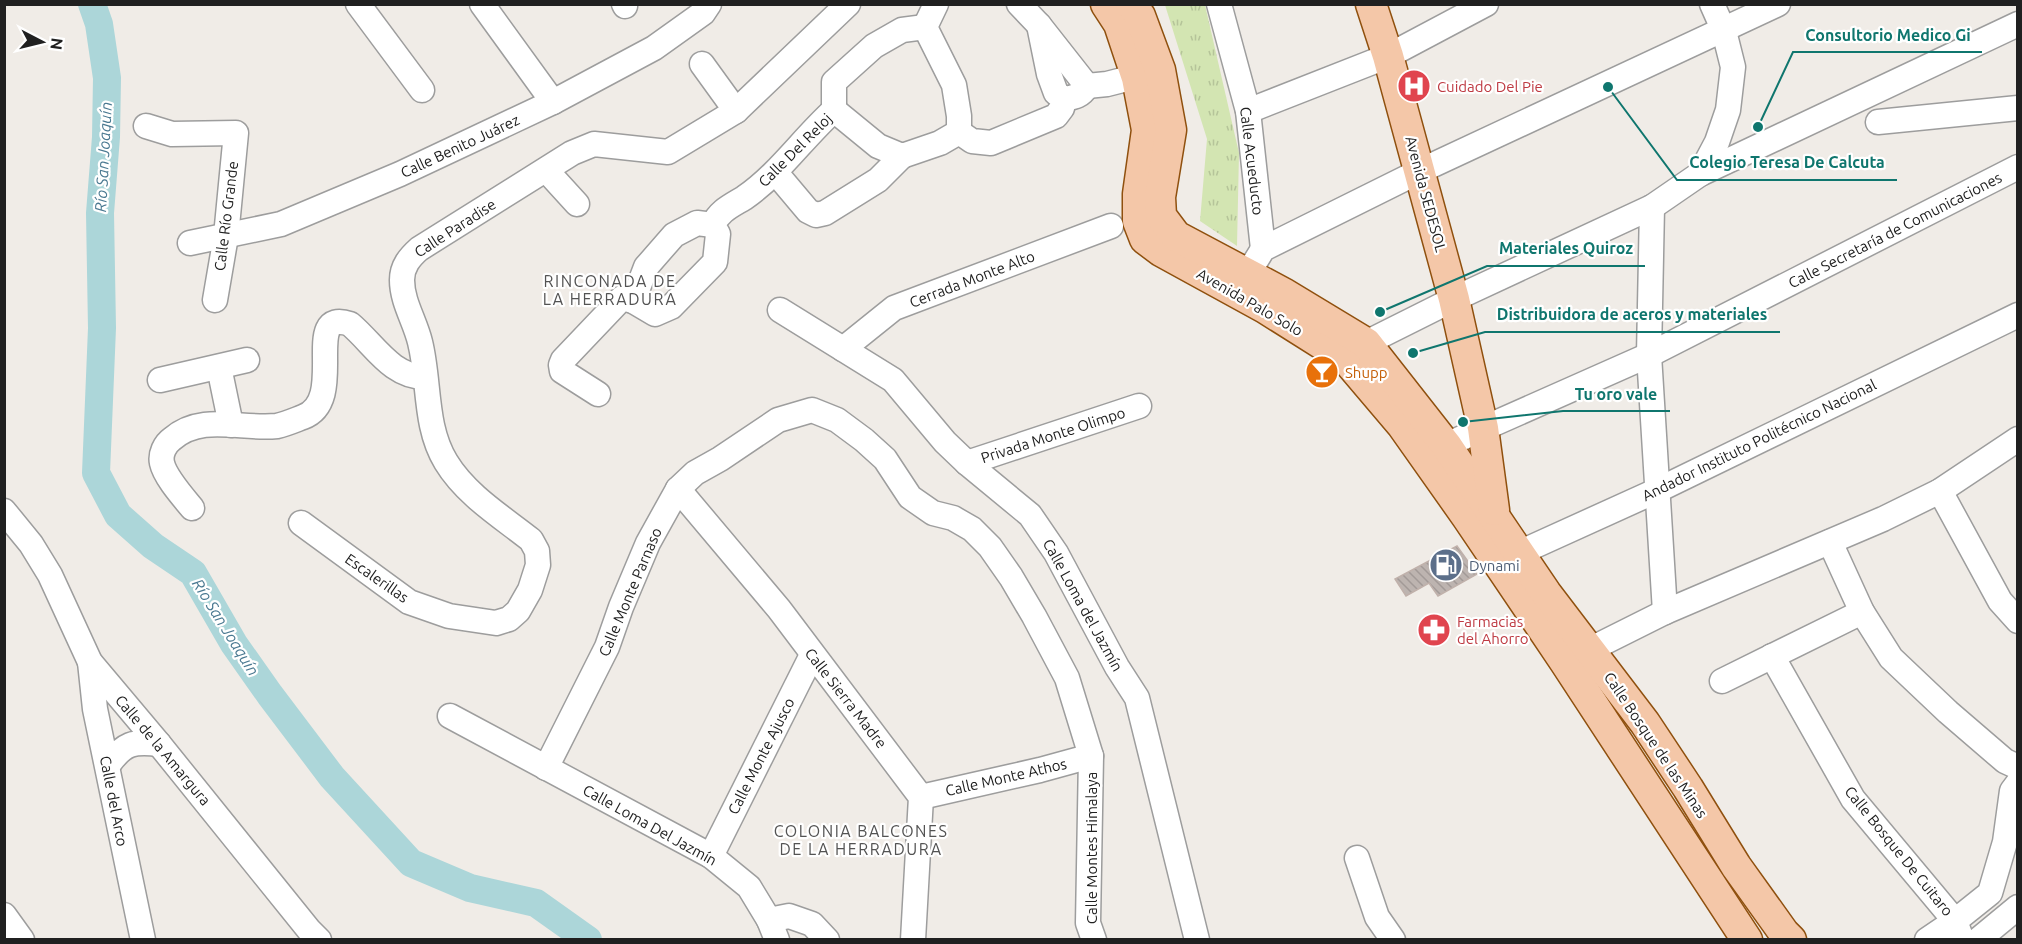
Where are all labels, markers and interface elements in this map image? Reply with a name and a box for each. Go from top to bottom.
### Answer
north arrow [12,12,72,72]
callout: Consultorio Medico Gi [1793,18,1982,52]
text: Consultorio Medico Gi [1805,26,1971,44]
text: N [47,37,67,51]
hospital icon: Cuidado Del Pie [1396,68,1432,104]
place label: Cuidado Del Pie [1437,78,1543,95]
water label: Río San Joaquín [91,101,115,213]
street label: Calle Acueducto [1237,106,1267,216]
street label: Calle Del Reloj [755,110,835,190]
street label: Calle Benito Juárez [398,111,522,181]
street label: Avenida SEDESOL [1402,134,1450,254]
callout: Colegio Teresa De Calcuta [1677,146,1897,180]
text: Colegio Teresa De Calcuta [1689,153,1885,171]
street label: Calle Río Grande [211,160,241,272]
street label: Calle Secretaría de Comunicaciones [1785,169,2005,291]
street label: Calle Paradise [411,195,499,261]
callout: Materiales Quiroz [1487,232,1645,266]
text: Materiales Quiroz [1499,239,1633,257]
street label: Cerrada Monte Alto [907,247,1037,311]
street label: Avenida Palo Solo [1194,265,1306,339]
district label: RINCONADA DE LA HERRADURA [543,272,677,308]
callout: Distribuidora de aceros y materiales [1485,298,1780,332]
text: Distribuidora de aceros y materiales [1497,305,1767,323]
bar icon: Shupp [1304,354,1340,390]
place label: Shupp [1345,364,1388,381]
street label: Andador Instituto Politécnico Nacional [1639,376,1879,504]
callout: Tu oro vale [1563,377,1670,411]
text: Tu oro vale [1575,385,1657,403]
street label: Privada Monte Olimpo [979,404,1127,466]
street label: Calle Monte Parnaso [595,525,665,659]
street label: Calle Loma del Jazmín [1040,536,1126,674]
fuel station icon: Dynami [1428,547,1464,583]
street label: Escalerillas [342,550,412,606]
place label: Dynami [1469,557,1520,574]
water label: Río San Joaquín [189,575,263,679]
pharmacy icon: Farmacias del Ahorro [1416,612,1452,648]
place label: Farmacias del Ahorro [1457,613,1529,647]
street label: Calle Sierra Madre [802,645,890,751]
street label: Calle Bosque de las Minas [1601,669,1711,821]
street label: Calle de la Amargura [112,691,214,809]
street label: Calle Monte Ajusco [724,695,798,817]
street label: Calle del Arco [97,754,131,848]
street label: Calle Monte Athos [944,755,1068,799]
street label: Calle Montes Himalaya [1083,772,1100,924]
street label: Calle Loma Del Jazmín [580,781,720,869]
street label: Calle Bosque De Cuitaro [1841,783,1957,919]
district label: COLONIA BALCONES DE LA HERRADURA [774,822,948,858]

